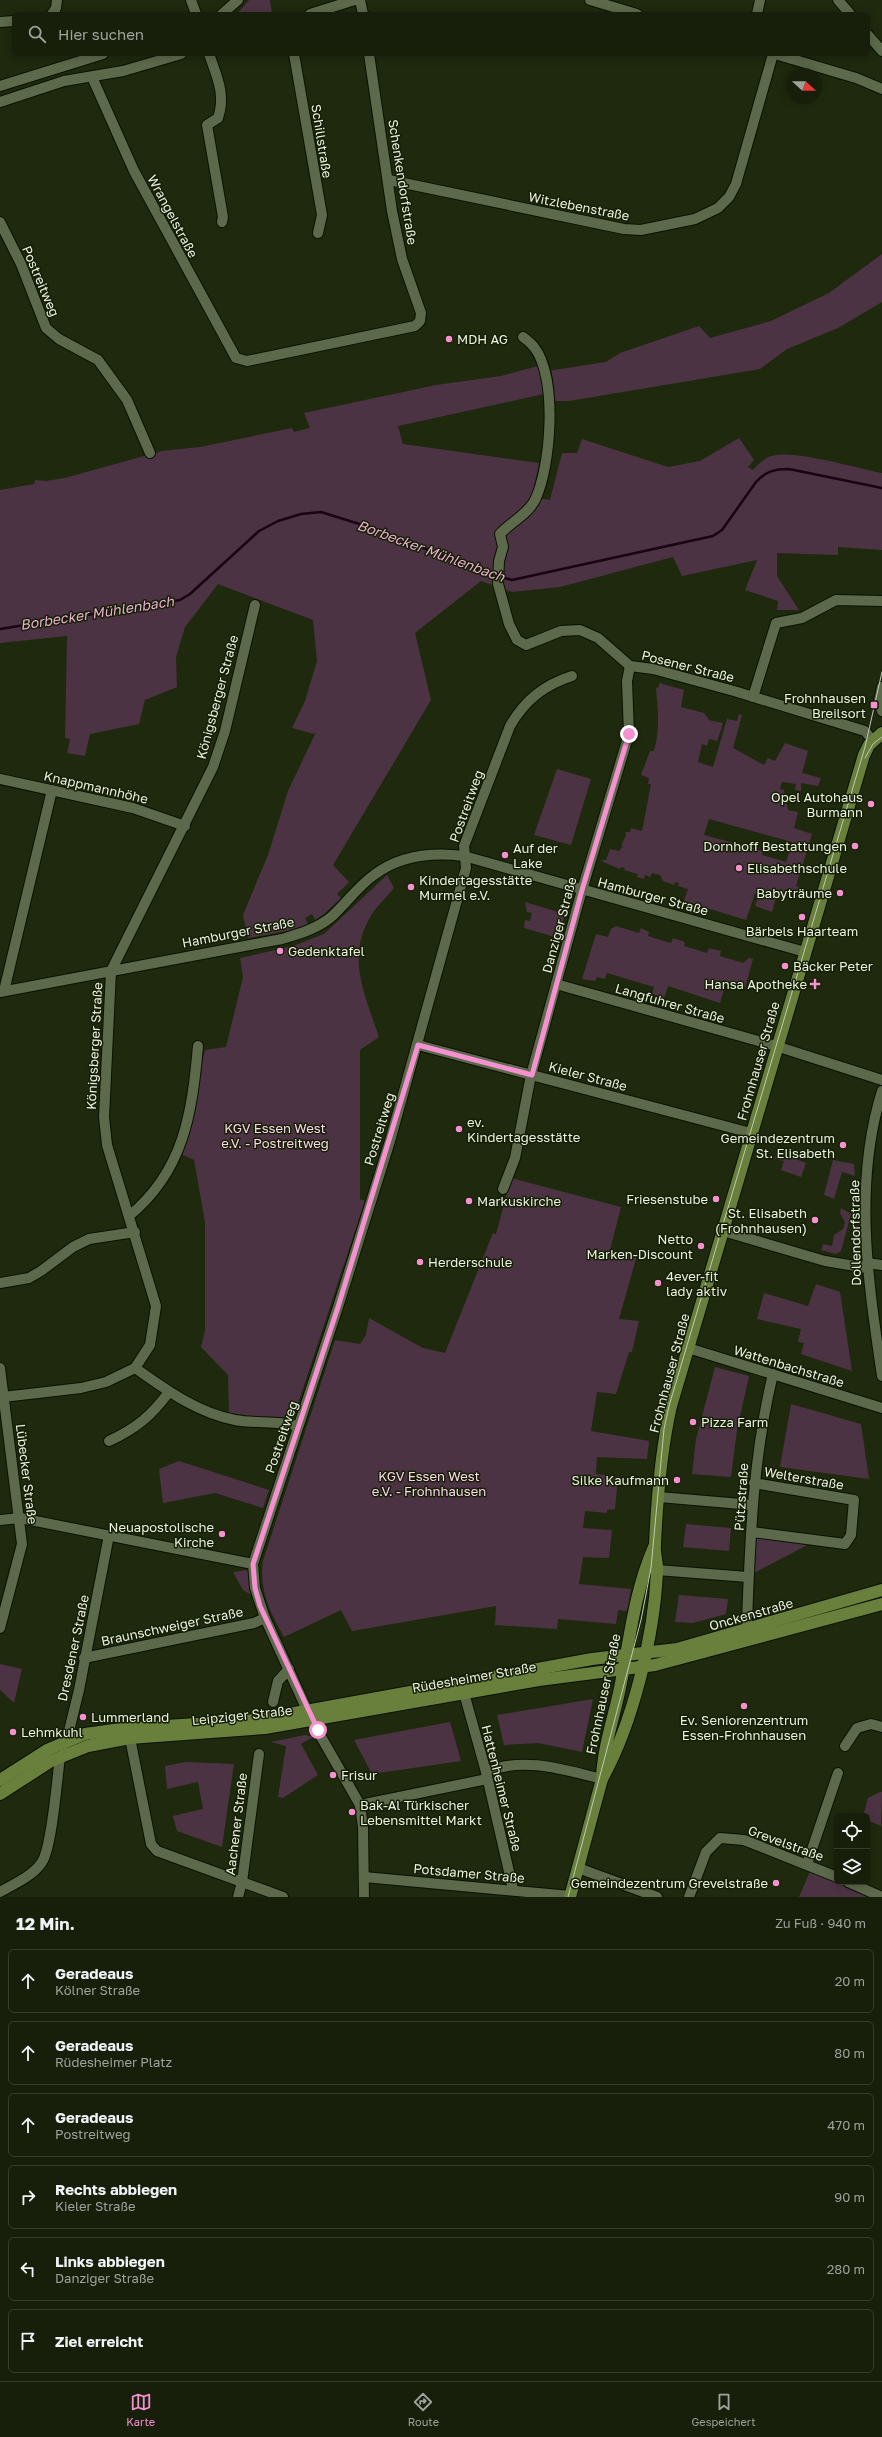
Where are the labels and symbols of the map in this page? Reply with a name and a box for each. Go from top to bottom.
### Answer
north arrow [786,68,822,104]
street label: Schillstraße [308,103,336,179]
street label: Schenkendorfstraße [385,118,421,246]
street label: Wrangelstraße [144,172,202,260]
street label: Witzlebenstraße [527,188,631,224]
street label: Postreitweg [19,243,63,319]
place label: MDH AG [457,331,508,347]
marker: MDH AG [444,334,454,344]
water label: Borbecker Mühlenbach [355,516,508,586]
water label: Borbecker Mühlenbach [19,592,176,633]
street label: Königsberger Straße [193,633,241,761]
street label: Posener Straße [640,647,736,685]
place label: Frohnhausen Breilsort [784,690,866,721]
marker: Frohnhausen Breilsort [869,700,879,710]
route end [620,725,638,743]
street label: Knappmannhöhe [42,767,150,807]
street label: Postreitweg [446,768,486,844]
place label: Opel Autohaus Burmann [771,789,863,820]
marker: Opel Autohaus Burmann [866,799,876,809]
place label: Dornhoff Bestattungen [703,838,847,854]
place label: Auf der Lake [513,840,558,871]
marker: Dornhoff Bestattungen [850,841,860,851]
marker: Auf der Lake [500,850,510,860]
place label: Elisabethschule [747,860,847,876]
marker: Elisabethschule [734,863,744,873]
place label: Kindertagesstätte Murmel e.V. [419,872,532,903]
street label: Hamburger Straße [596,874,710,918]
street label: Danziger Straße [538,875,580,975]
marker: Kindertagesstätte Murmel e.V. [406,882,416,892]
place label: Babyträume [756,885,832,901]
marker: Babyträume [835,888,845,898]
marker: Bärbels Haarteam [797,912,807,922]
street label: Hamburger Straße [181,913,295,951]
place label: Bärbels Haarteam [746,923,858,939]
place label: Gedenktafel [288,943,365,959]
marker: Gedenktafel [275,946,285,956]
place label: Bäcker Peter [793,958,873,974]
marker: Bäcker Peter [780,961,790,971]
place label: Hansa Apotheke [704,976,807,992]
marker: Hansa Apotheke [810,979,820,989]
street label: Langfuhrer Straße [614,980,726,1026]
street label: Königsberger Straße [83,982,105,1110]
street label: Frohnhauser Straße [733,1000,783,1122]
street label: Kieler Straße [547,1058,629,1094]
street label: Postreitweg [360,1091,398,1167]
place label: ev. Kindertagesstätte [467,1114,580,1145]
park label: KGV Essen West e.V. - Postreitweg [221,1120,329,1151]
marker: ev. Kindertagesstätte [454,1124,464,1134]
place label: Gemeindezentrum St. Elisabeth [721,1130,835,1161]
marker: Gemeindezentrum St. Elisabeth [838,1140,848,1150]
street label: Dollendorfstraße [846,1180,864,1286]
place label: Friesenstube [626,1191,708,1207]
place label: Markuskirche [477,1193,561,1209]
marker: Friesenstube [711,1194,721,1204]
marker: Markuskirche [464,1196,474,1206]
place label: St. Elisabeth (Frohnhausen) [715,1205,807,1236]
marker: St. Elisabeth (Frohnhausen) [810,1215,820,1225]
place label: Netto Marken-Discount [587,1231,693,1262]
marker: Netto Marken-Discount [696,1241,706,1251]
place label: Herderschule [428,1254,512,1270]
marker: Herderschule [415,1257,425,1267]
place label: 4ever-fit lady aktiv [666,1268,728,1299]
marker: 4ever-fit lady aktiv [653,1278,663,1288]
street label: Frohnhauser Straße [645,1312,693,1434]
street label: Wattenbachstraße [732,1342,846,1390]
street label: Postreitweg [261,1399,301,1475]
place label: Pizza Farm [701,1414,768,1430]
marker: Pizza Farm [688,1417,698,1427]
street label: Lübecker Straße [13,1423,41,1525]
street label: Pützstraße [731,1463,751,1531]
street label: Welterstraße [763,1463,845,1493]
park label: KGV Essen West e.V. - Frohnhausen [372,1468,486,1499]
place label: Silke Kaufmann [572,1472,669,1488]
marker: Silke Kaufmann [672,1475,682,1485]
place label: Neuapostolische Kirche [109,1519,214,1550]
marker: Neuapostolische Kirche [217,1529,227,1539]
street label: Dresdener Straße [54,1593,92,1703]
street label: Onckenstraße [707,1594,795,1634]
street label: Braunschweiger Straße [100,1603,244,1649]
street label: Frohnhauser Straße [582,1632,624,1756]
street label: Rüdesheimer Straße [411,1658,537,1696]
marker: Ev. Seniorenzentrum Essen-Frohnhausen [739,1701,749,1711]
street label: Leipziger Straße [191,1702,293,1728]
place label: Lummerland [91,1709,169,1725]
marker: Lummerland [78,1712,88,1722]
place label: Ev. Seniorenzentrum Essen-Frohnhausen [680,1712,808,1743]
route start [309,1721,327,1739]
street label: Hattenheimer Straße [479,1723,525,1853]
place label: Lehmkuhl [21,1724,83,1740]
marker: Lehmkuhl [8,1727,18,1737]
place label: Frisur [341,1767,377,1783]
marker: Frisur [328,1770,338,1780]
street label: Aachener Straße [222,1772,250,1876]
place label: Bak-Al Türkischer Lebensmittel Markt [360,1797,482,1828]
marker: Bak-Al Türkischer Lebensmittel Markt [347,1807,357,1817]
street label: Grevelstraße [746,1822,826,1864]
street label: Potsdamer Straße [413,1860,525,1886]
place label: Gemeindezentrum Grevelstraße [571,1875,768,1891]
marker: Gemeindezentrum Grevelstraße [771,1878,781,1888]

